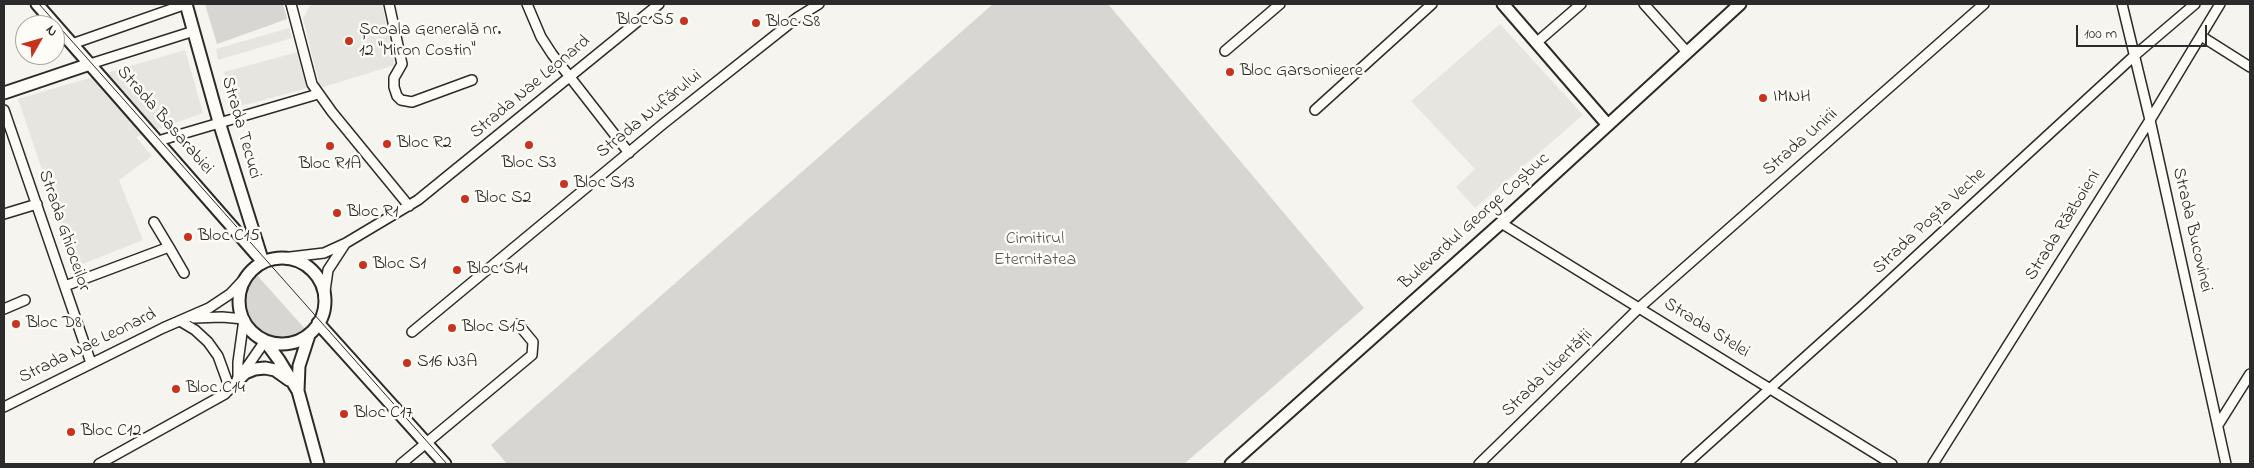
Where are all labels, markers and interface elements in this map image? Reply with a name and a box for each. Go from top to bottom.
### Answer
place label: Bloc S5 [616,10,674,32]
place label: Bloc S8 [766,12,820,34]
north arrow [15,15,65,65]
marker: Bloc S5 [678,15,690,27]
scale bar [2079,15,2210,47]
marker: Bloc S8 [750,17,762,29]
place label: Școala Generală nr. 12 "Miron Costin" [359,20,501,62]
text: N [40,21,63,41]
text: 100 m [2084,23,2117,45]
street label: Strada Nae Leonard [467,32,595,144]
marker: Școala Generală nr. 12 "Miron Costin" [343,35,355,47]
place label: Bloc Garsonieere [1240,61,1363,83]
street label: Strada Basarabiei [111,62,217,180]
street label: Strada Nufărului [593,66,707,164]
marker: Bloc Garsonieere [1224,66,1236,78]
street label: Strada Tecuci [215,75,265,181]
place label: IMNH [1773,87,1811,109]
marker: IMNH [1757,92,1769,104]
street label: Strada Unirii [1759,104,1843,182]
place label: Bloc R2 [397,133,452,155]
marker: Bloc R2 [381,138,393,150]
marker: Bloc S3 [523,139,535,151]
marker: Bloc R1A [324,140,336,152]
street label: Bulevardul George Coșbuc [1395,149,1555,295]
place label: Bloc S3 [502,153,556,175]
place label: Bloc R1A [299,154,361,176]
street label: Strada Poșta Veche [1869,164,1991,280]
street label: Strada Bucovinei [2166,166,2216,294]
street label: Strada Ghioceilor [32,167,94,295]
street label: Strada Războieni [2021,167,2107,285]
place label: Bloc S13 [574,173,635,195]
marker: Bloc S13 [558,178,570,190]
place label: Bloc S2 [475,188,531,210]
marker: Bloc S2 [459,193,471,205]
place label: Bloc R1 [347,202,399,224]
marker: Bloc R1 [331,207,343,219]
place label: Bloc C15 [198,226,260,248]
park label: Cimitirul Eternitatea [994,229,1076,272]
marker: Bloc C15 [182,231,194,243]
place label: Bloc S1 [373,254,426,276]
marker: Bloc S1 [357,259,369,271]
place label: Bloc S14 [467,259,528,281]
marker: Bloc S14 [451,264,463,276]
street label: Strada Stelei [1659,294,1753,364]
street label: Strada Nae Leonard [16,304,160,390]
place label: Bloc D8 [26,313,82,335]
place label: Bloc S15 [462,317,525,339]
marker: Bloc D8 [10,318,22,330]
marker: Bloc S15 [446,322,458,334]
street label: Strada Libertății [1498,325,1598,423]
place label: S16 N3A [417,352,477,374]
marker: S16 N3A [401,357,413,369]
place label: Bloc C14 [186,378,245,400]
marker: Bloc C14 [170,383,182,395]
place label: Bloc C17 [354,403,413,425]
marker: Bloc C17 [338,408,350,420]
place label: Bloc C12 [81,421,141,443]
marker: Bloc C12 [65,426,77,438]

